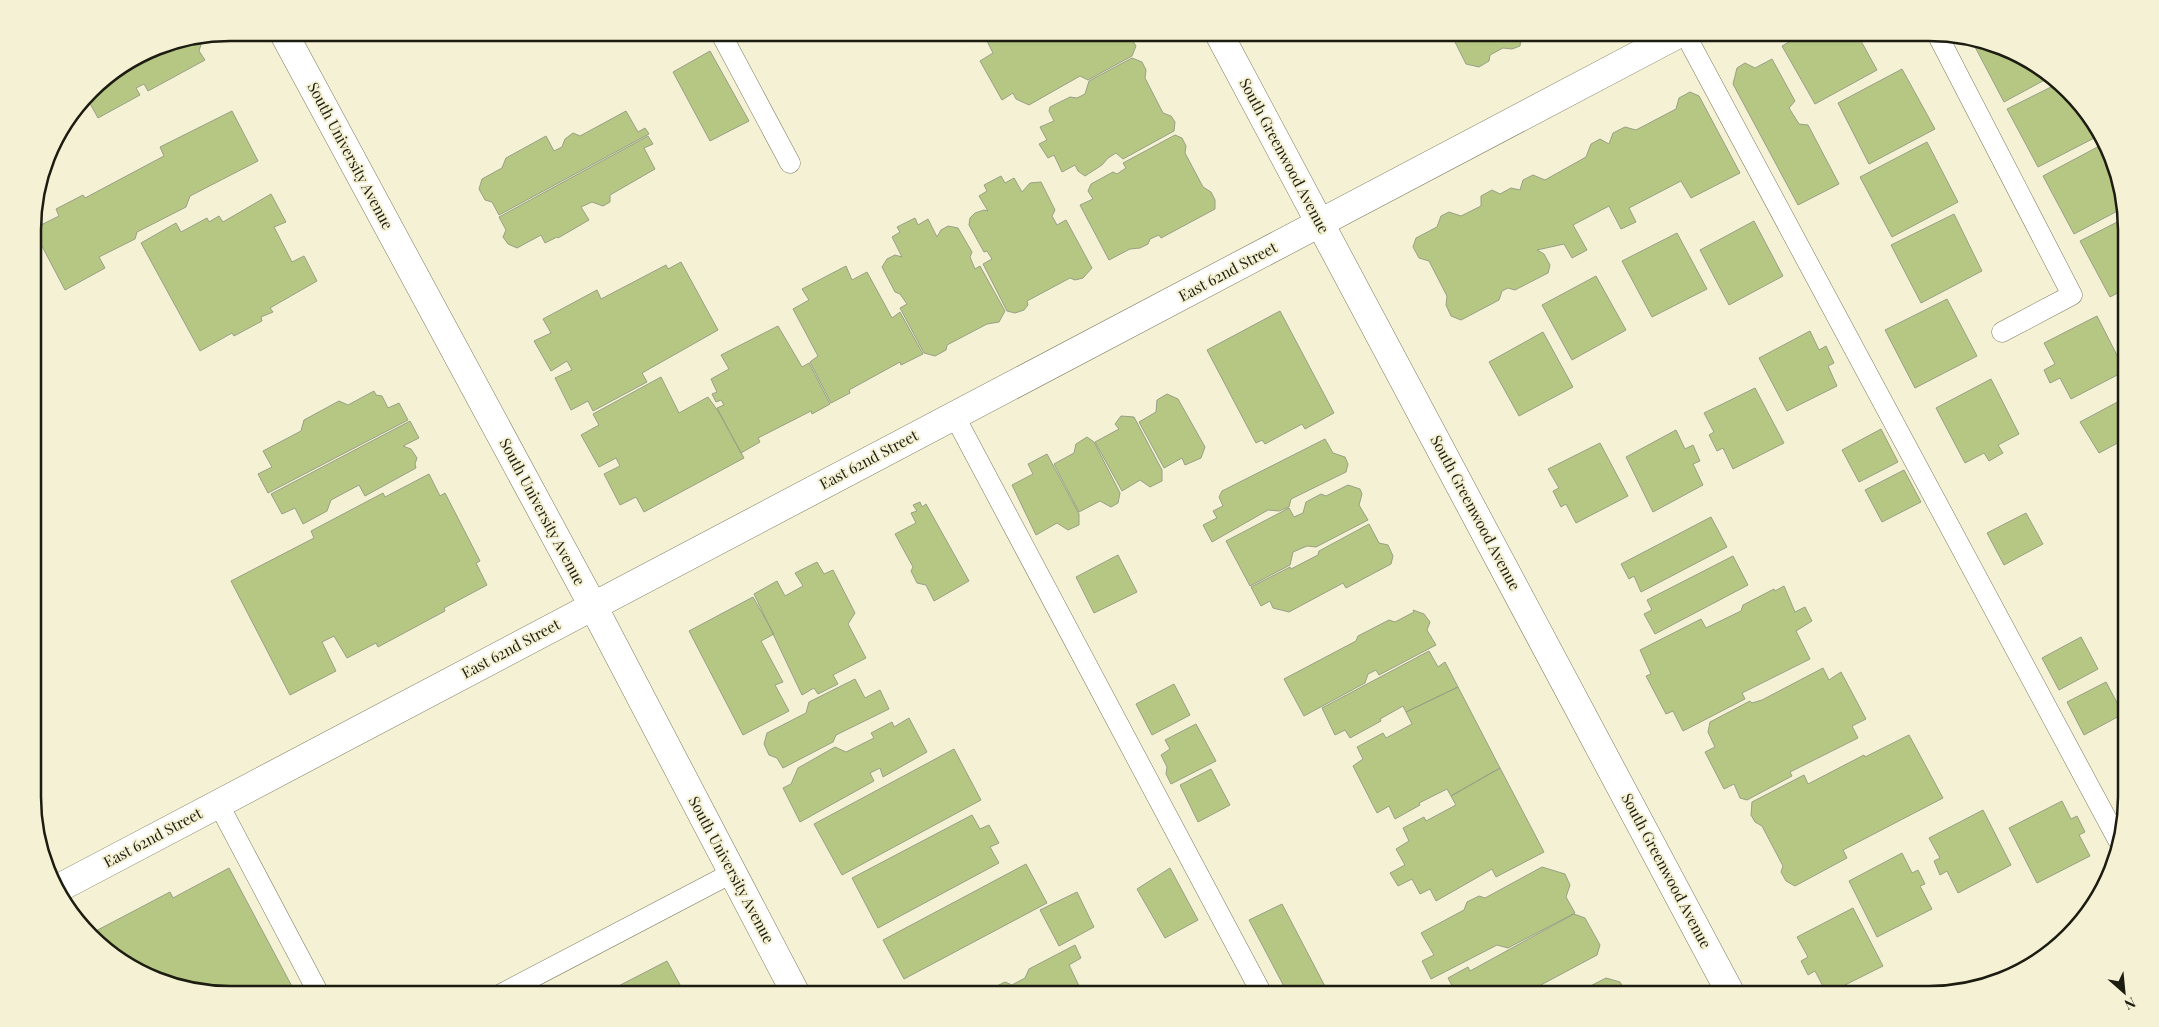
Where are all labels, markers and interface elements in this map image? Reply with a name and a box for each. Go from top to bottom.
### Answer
street label: South Greenwood Avenue [1235,74,1334,237]
street label: South University Avenue [304,78,398,233]
street label: East 62nd Street [1175,236,1281,305]
street label: East 62nd Street [816,424,922,493]
street label: South Greenwood Avenue [1426,431,1525,594]
street label: South University Avenue [496,434,590,589]
street label: East 62nd Street [458,613,564,682]
street label: South Greenwood Avenue [1617,789,1716,952]
street label: South University Avenue [685,792,779,947]
street label: East 62nd Street [100,802,206,871]
north arrow [2099,967,2149,1017]
text: N [2121,993,2139,1015]

